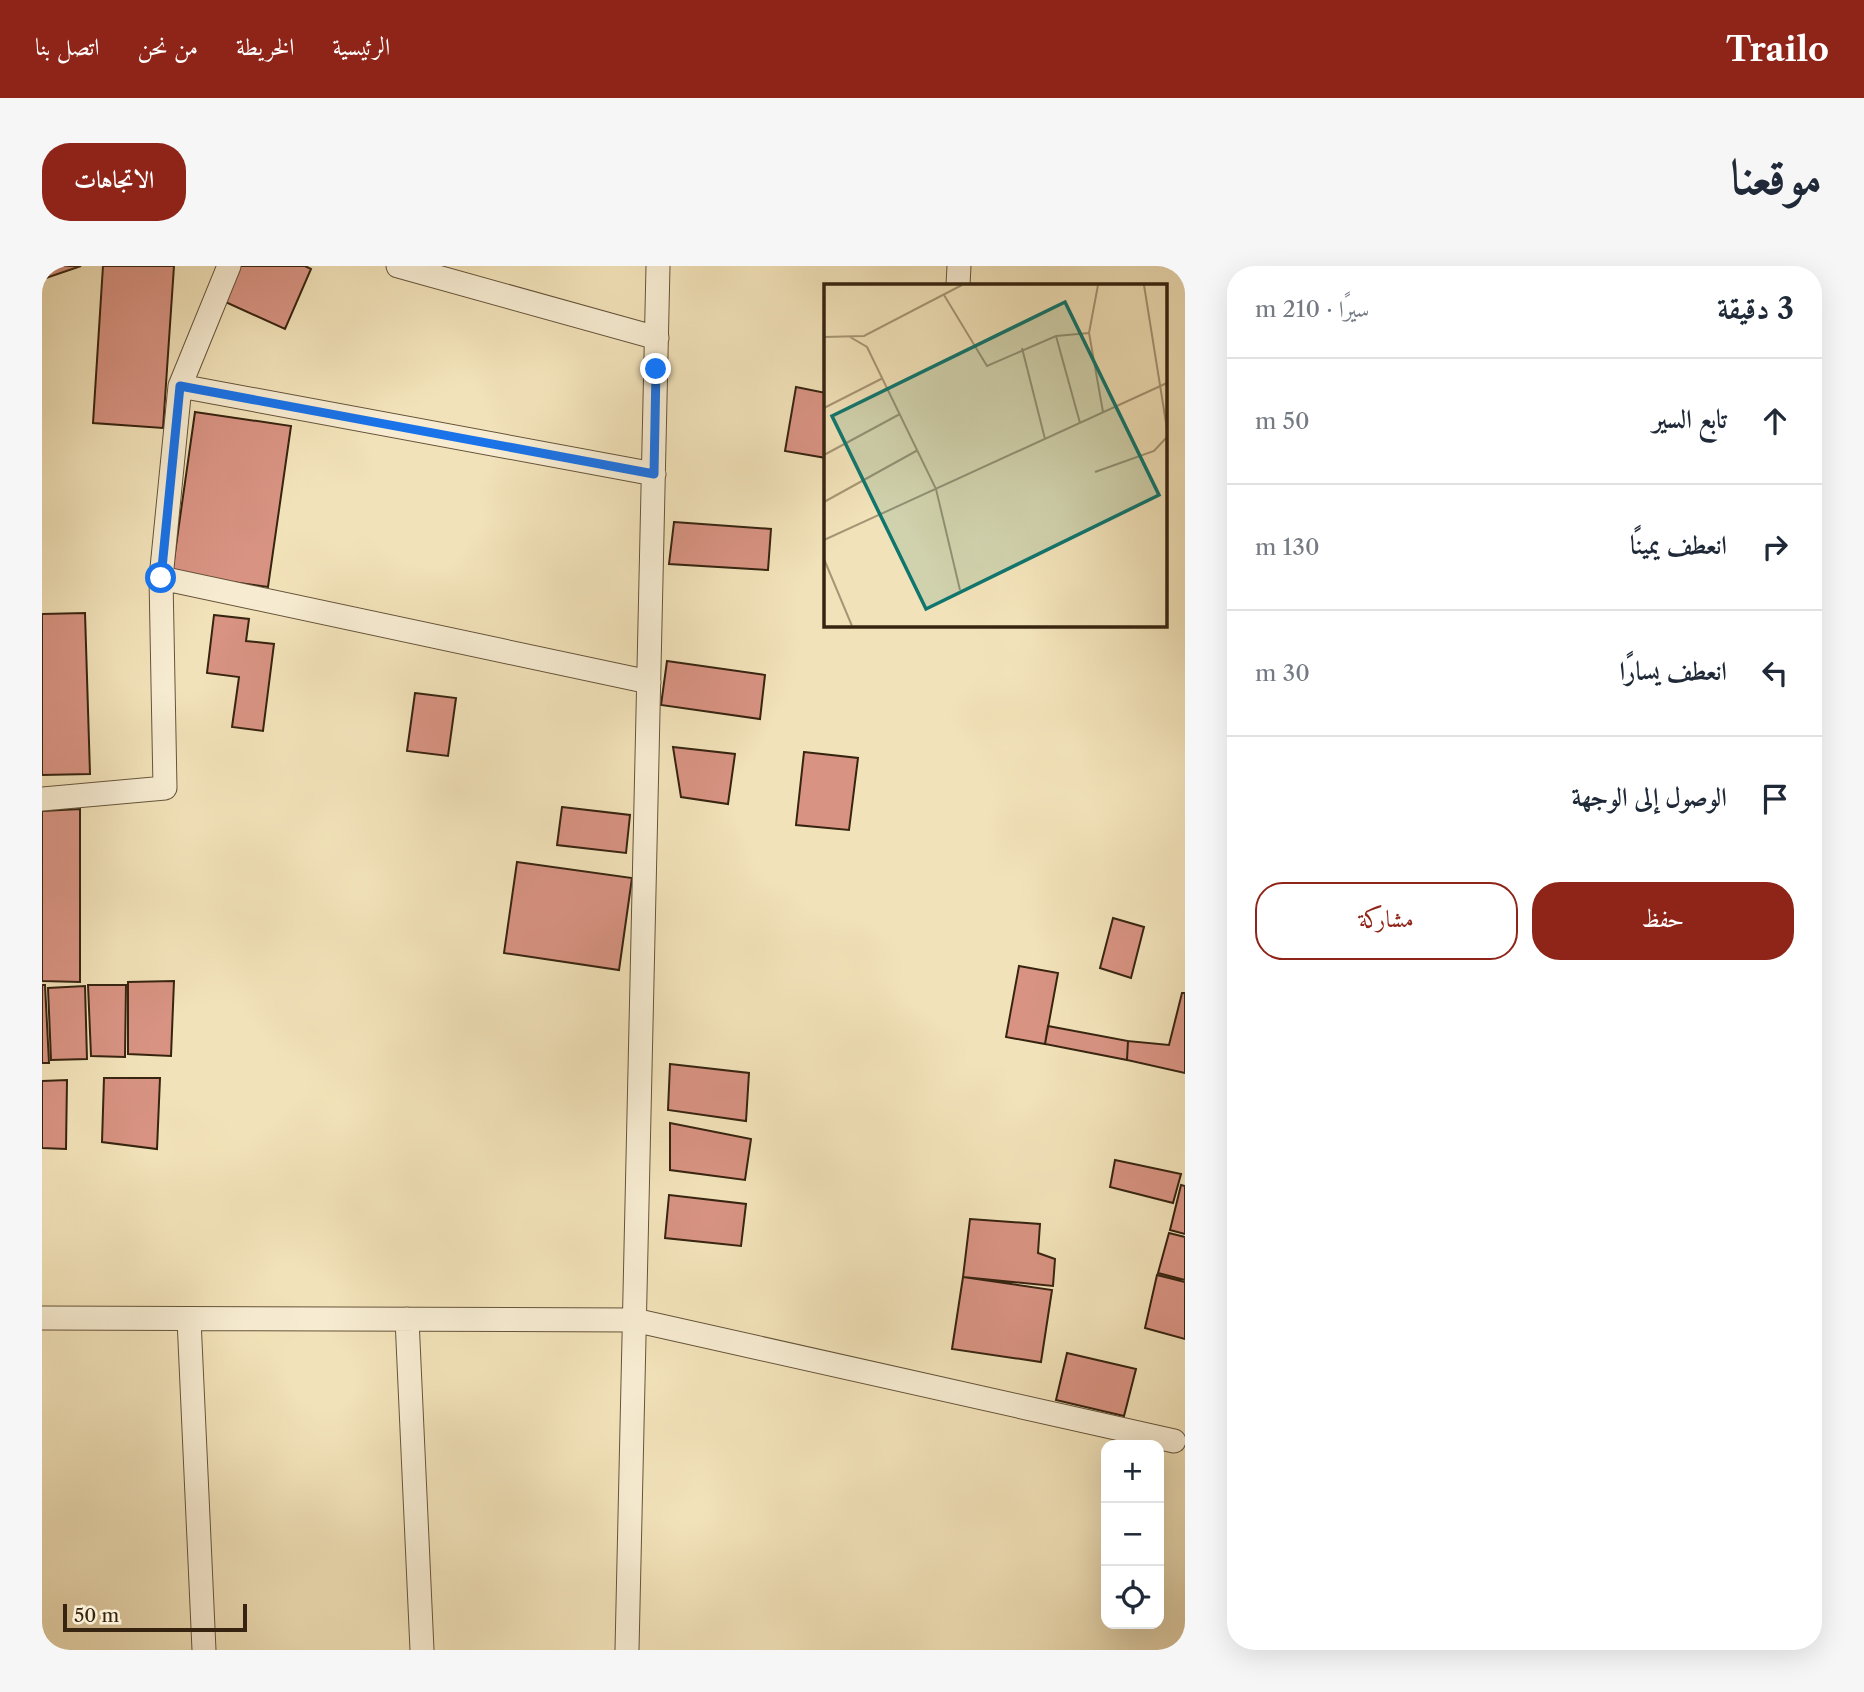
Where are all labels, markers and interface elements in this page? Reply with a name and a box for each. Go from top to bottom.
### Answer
text: Trailo [1726,29,1829,70]
text: اتصل بنا [35,32,99,61]
text: من نحن [137,32,198,61]
text: الخريطة [236,32,294,61]
text: الرئيسية [332,32,390,61]
button: الاتجاهات [42,143,186,221]
text: موقعنا [1730,146,1822,207]
inset map [824,284,1168,626]
text: 3 دقيقة [1717,290,1794,327]
text: سيرًا · 210 m [1255,295,1369,323]
route end [640,353,671,384]
icon: ahead [1756,402,1794,440]
text: تابع السير [1653,403,1727,435]
text: 50 m [1255,407,1310,435]
icon: right [1756,528,1794,566]
text: انعطف يمينًا [1630,529,1727,561]
text: 130 m [1255,533,1319,561]
route start [145,562,176,593]
icon: left [1756,654,1794,692]
text: انعطف يسارًا [1619,655,1727,687]
text: 30 m [1255,659,1310,687]
icon: arrive [1756,780,1794,818]
text: الوصول إلى الوجهة [1572,781,1727,813]
button: مشاركة [1255,882,1518,960]
button: حفظ [1532,882,1794,960]
map controls [1101,1440,1164,1629]
button: + [1101,1440,1164,1503]
button: − [1101,1503,1164,1566]
button: locate [1101,1566,1164,1629]
scale bar [63,1601,247,1633]
text: 50 m [74,1604,119,1627]

